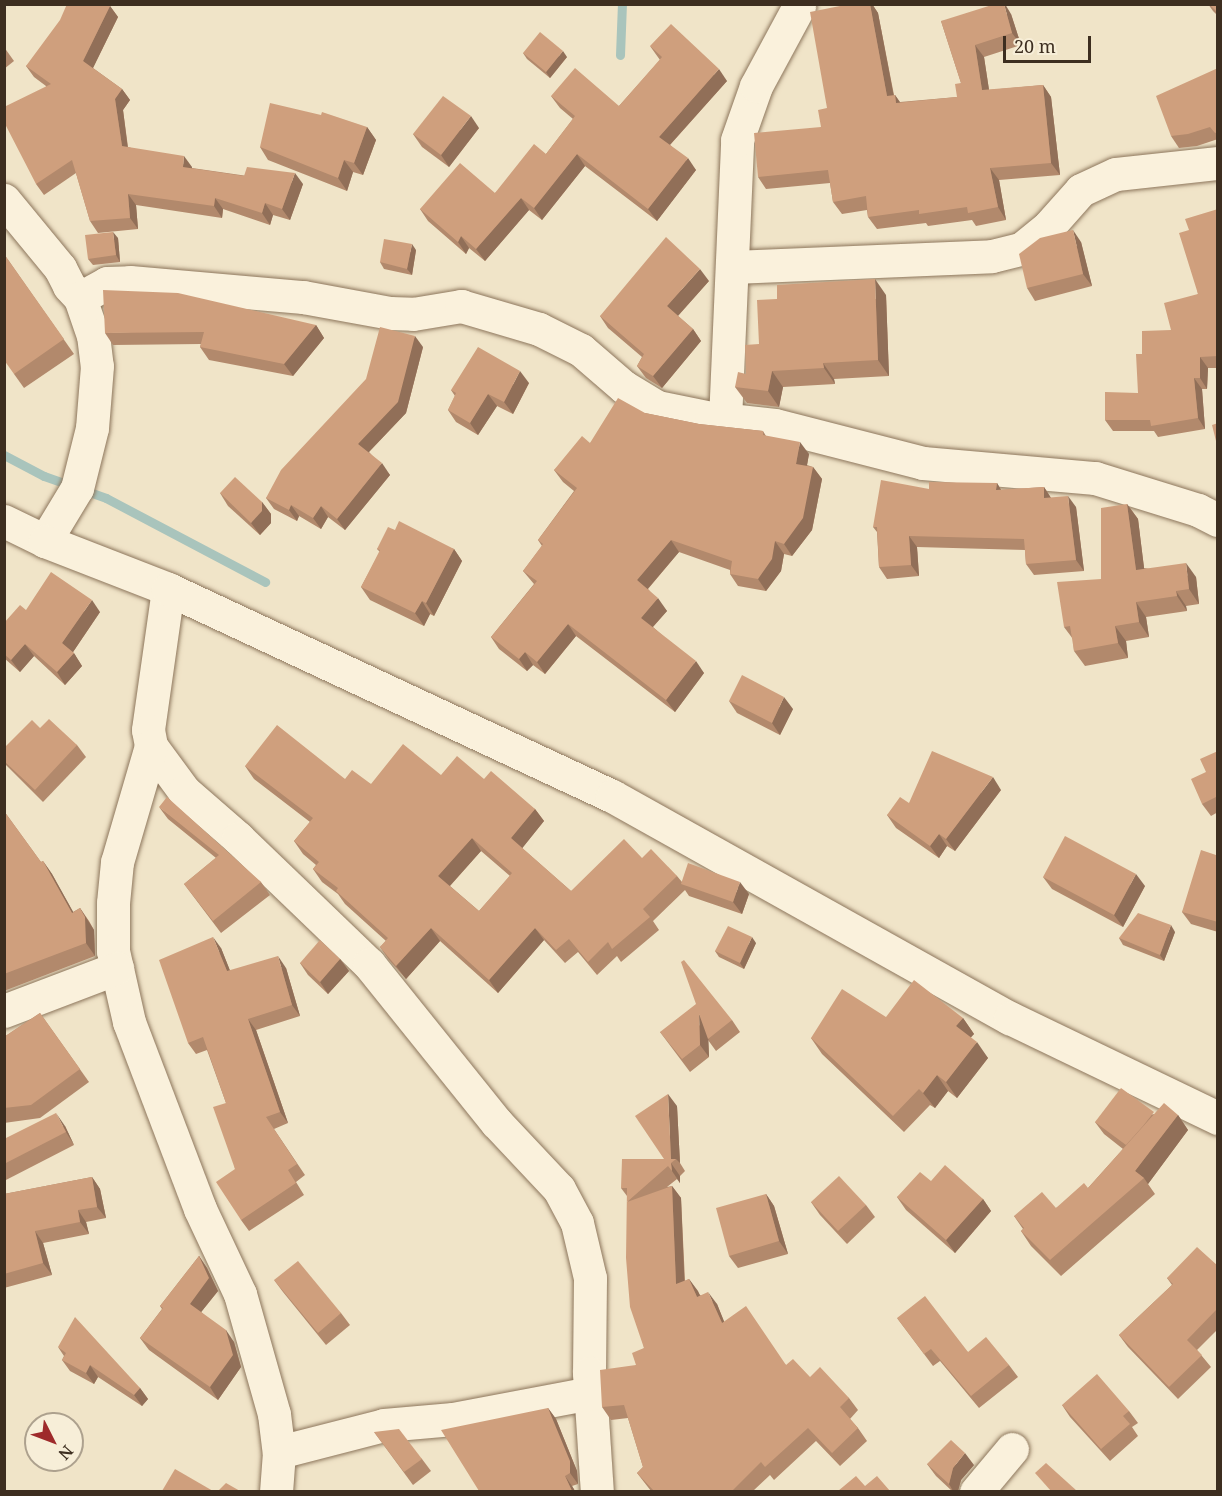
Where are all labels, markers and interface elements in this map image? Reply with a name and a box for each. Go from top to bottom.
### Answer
scale bar [1006,24,1094,62]
text: 20 m [1014,34,1056,58]
north arrow [24,1412,84,1472]
text: N [54,1441,78,1465]

